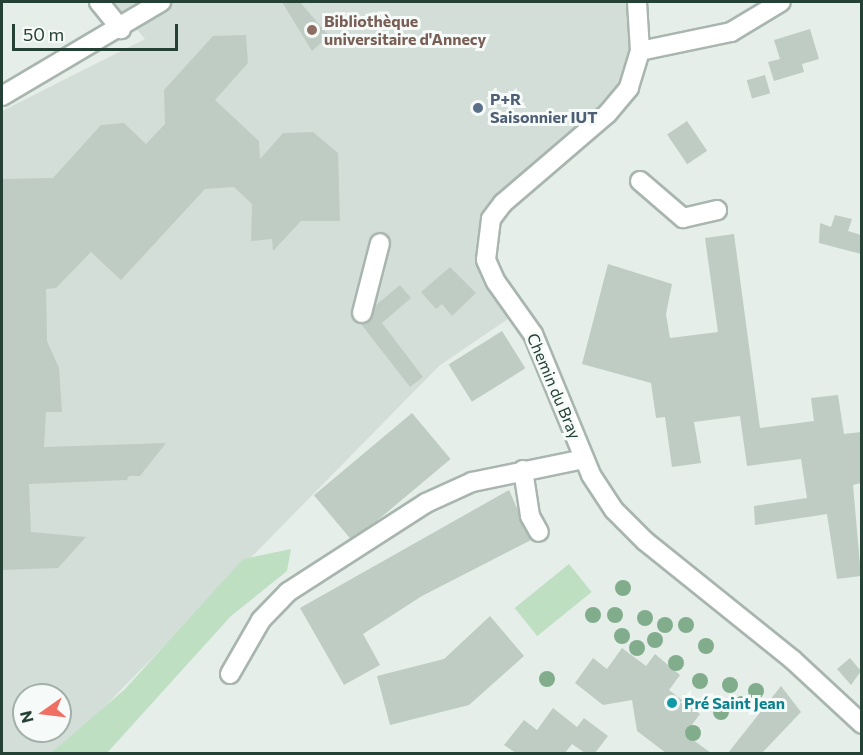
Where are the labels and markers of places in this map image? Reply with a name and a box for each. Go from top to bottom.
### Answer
place label: Bibliothèque universitaire d'Annecy [324,11,486,49]
marker: Bibliothèque universitaire d'Annecy [305,23,319,37]
place label: P+R Saisonnier IUT [490,89,598,127]
marker: P+R Saisonnier IUT [471,101,485,115]
place label: Pré Saint Jean [684,693,785,713]
marker: Pré Saint Jean [665,696,679,710]

